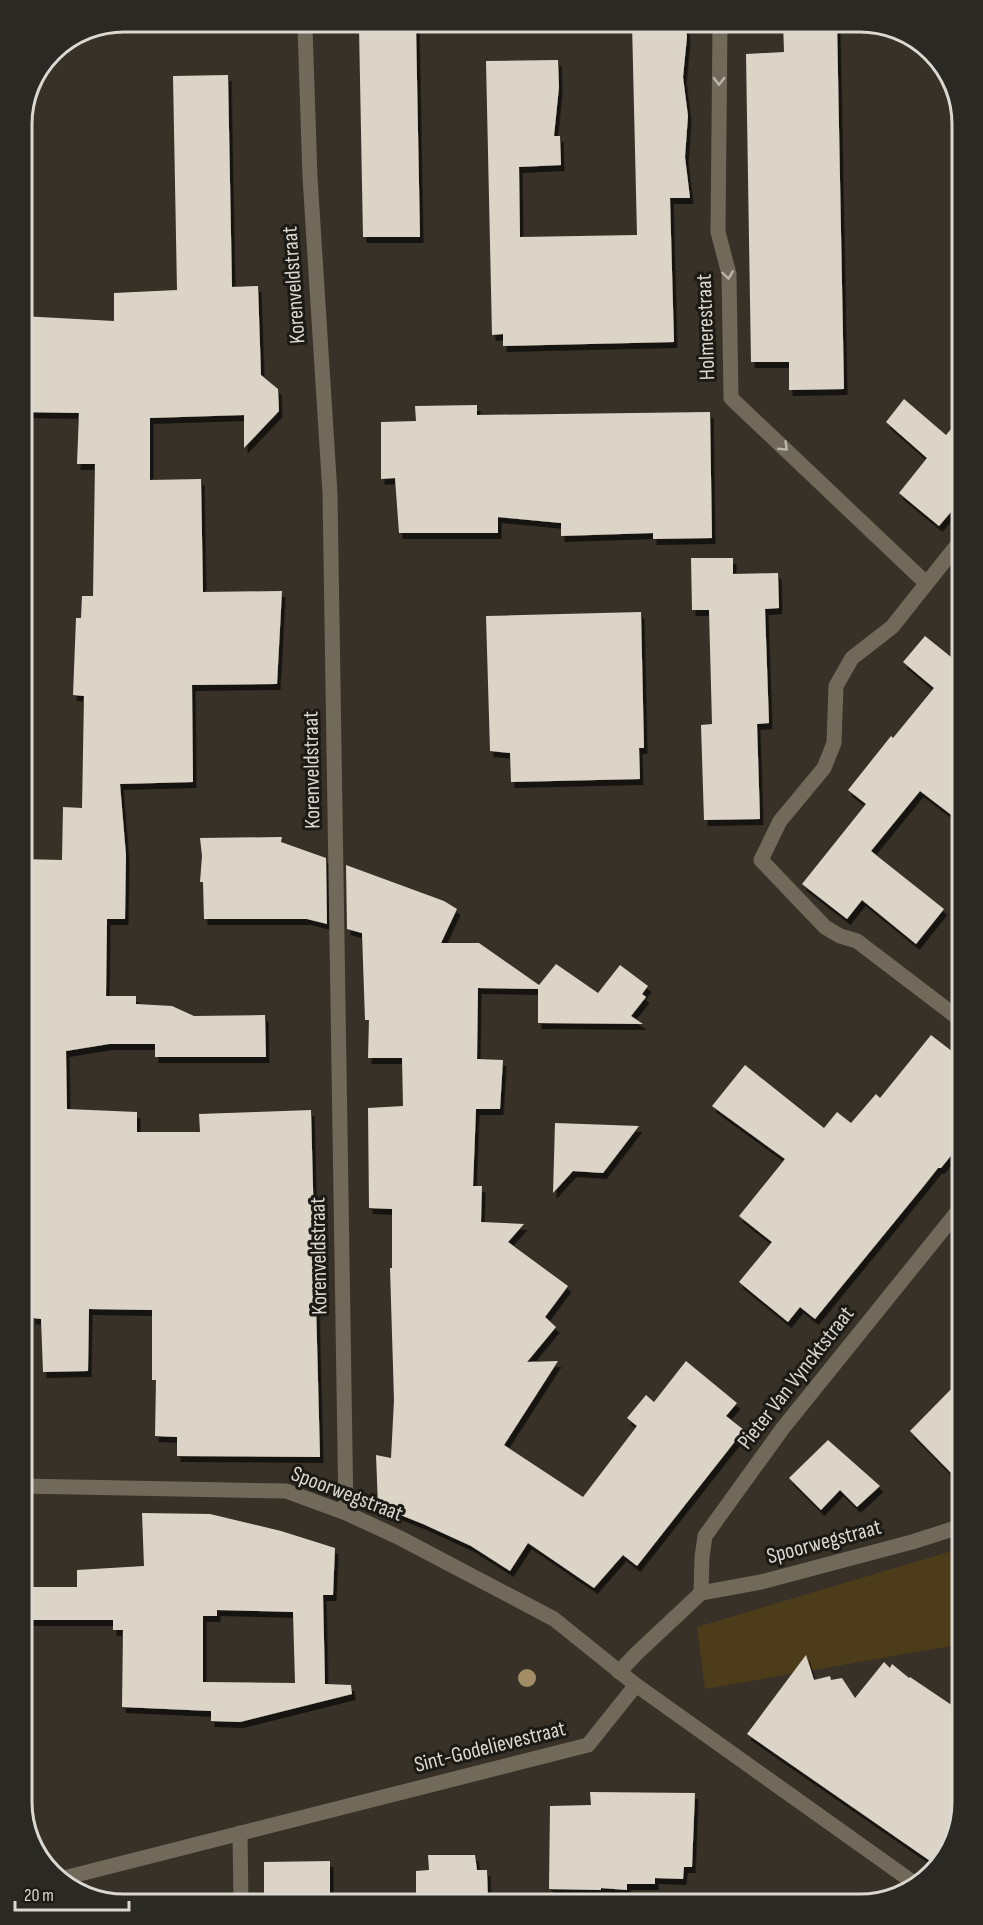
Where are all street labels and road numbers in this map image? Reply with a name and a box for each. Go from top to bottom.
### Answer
street label: Korenveldstraat [276,225,312,345]
street label: Holmerestraat [691,273,721,381]
street label: Korenveldstraat [297,711,327,829]
street label: Korenveldstraat [304,1197,334,1315]
street label: Pieter Van Vyncktstraat [732,1301,860,1455]
street label: Spoorwegstraat [287,1460,407,1528]
street label: Spoorwegstraat [764,1514,885,1570]
street label: Sint-Godelievestraat [412,1715,569,1779]

